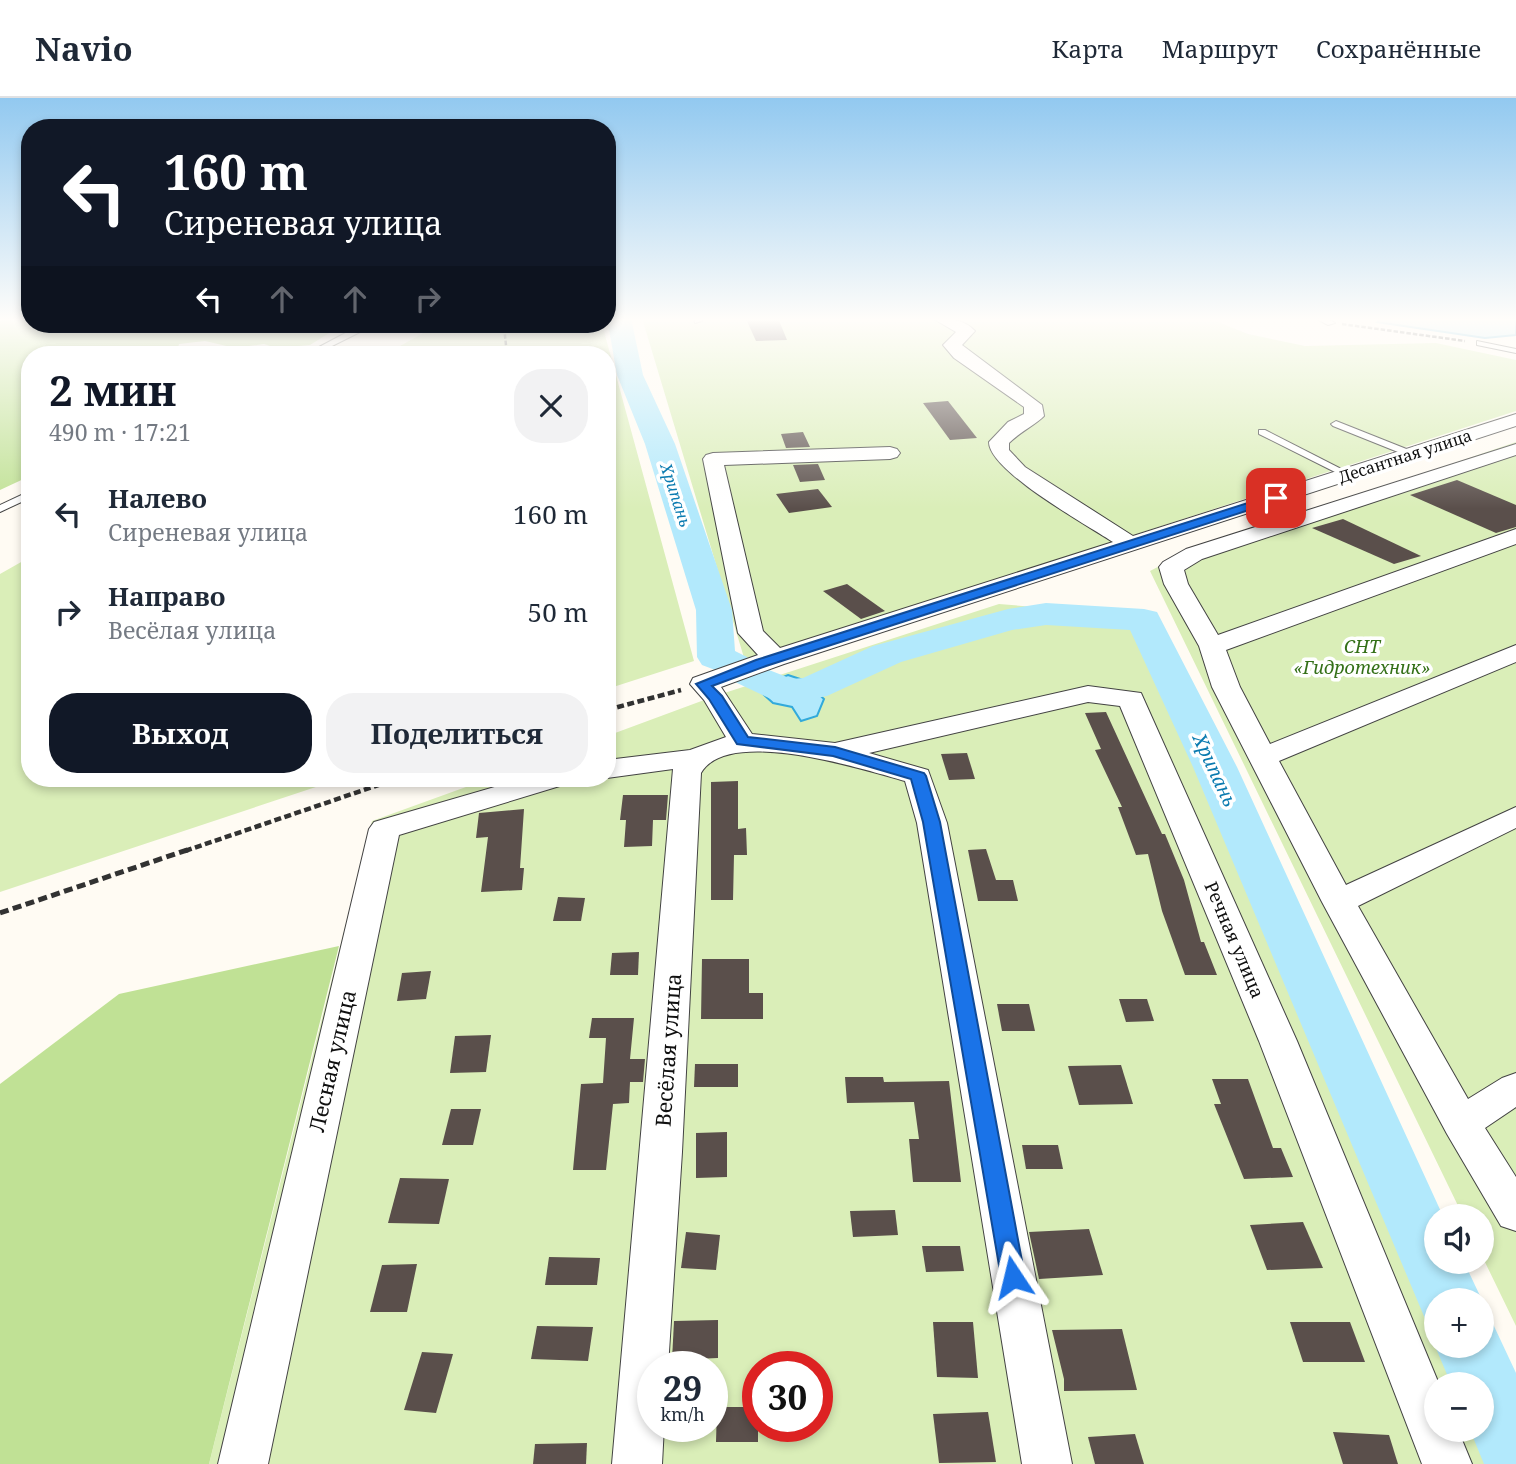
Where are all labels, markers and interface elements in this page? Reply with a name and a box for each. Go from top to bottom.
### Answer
text: Navio [35,26,133,71]
text: Карта [1052,32,1124,65]
text: Маршрут [1162,32,1278,65]
text: Сохранённые [1316,32,1481,65]
text: 160 m [164,138,308,204]
icon: left [49,147,140,238]
text: Сиреневая улица [164,201,443,244]
icon: left [190,280,228,318]
icon: ahead [263,280,301,318]
icon: ahead [336,280,374,318]
icon: right [409,280,447,318]
text: 2 мин [49,361,176,418]
button: close [514,369,588,443]
text: 490 m · 17:21 [49,416,191,448]
street label: Десантная улица [1335,424,1475,488]
water label: Хрипань [655,459,697,530]
pin [1246,468,1306,528]
icon: arrive [1257,479,1295,517]
text: Налево [108,480,207,516]
icon: left [49,495,87,533]
text: 160 m [513,496,588,532]
text: Сиреневая улица [108,516,308,548]
text: Направо [108,578,226,614]
icon: right [49,593,87,631]
text: 50 m [528,594,588,630]
text: Весёлая улица [108,614,276,646]
park label: СНТ «Гидротехник» [1294,634,1430,679]
button: Выход [49,693,312,773]
button: Поделиться [326,693,588,773]
water label: Хрипань [1186,728,1243,811]
street label: Речная улица [1199,877,1270,1002]
street label: Весёлая улица [649,972,687,1128]
street label: Лесная улица [302,987,362,1135]
map controls [1424,1204,1494,1442]
button: sound [1424,1204,1494,1274]
position arrow [976,1240,1050,1314]
button: + [1424,1288,1494,1358]
speed limit sign: 30 [742,1351,833,1442]
text: 29 [663,1364,702,1411]
button: − [1424,1372,1494,1442]
text: km/h [660,1402,705,1426]

